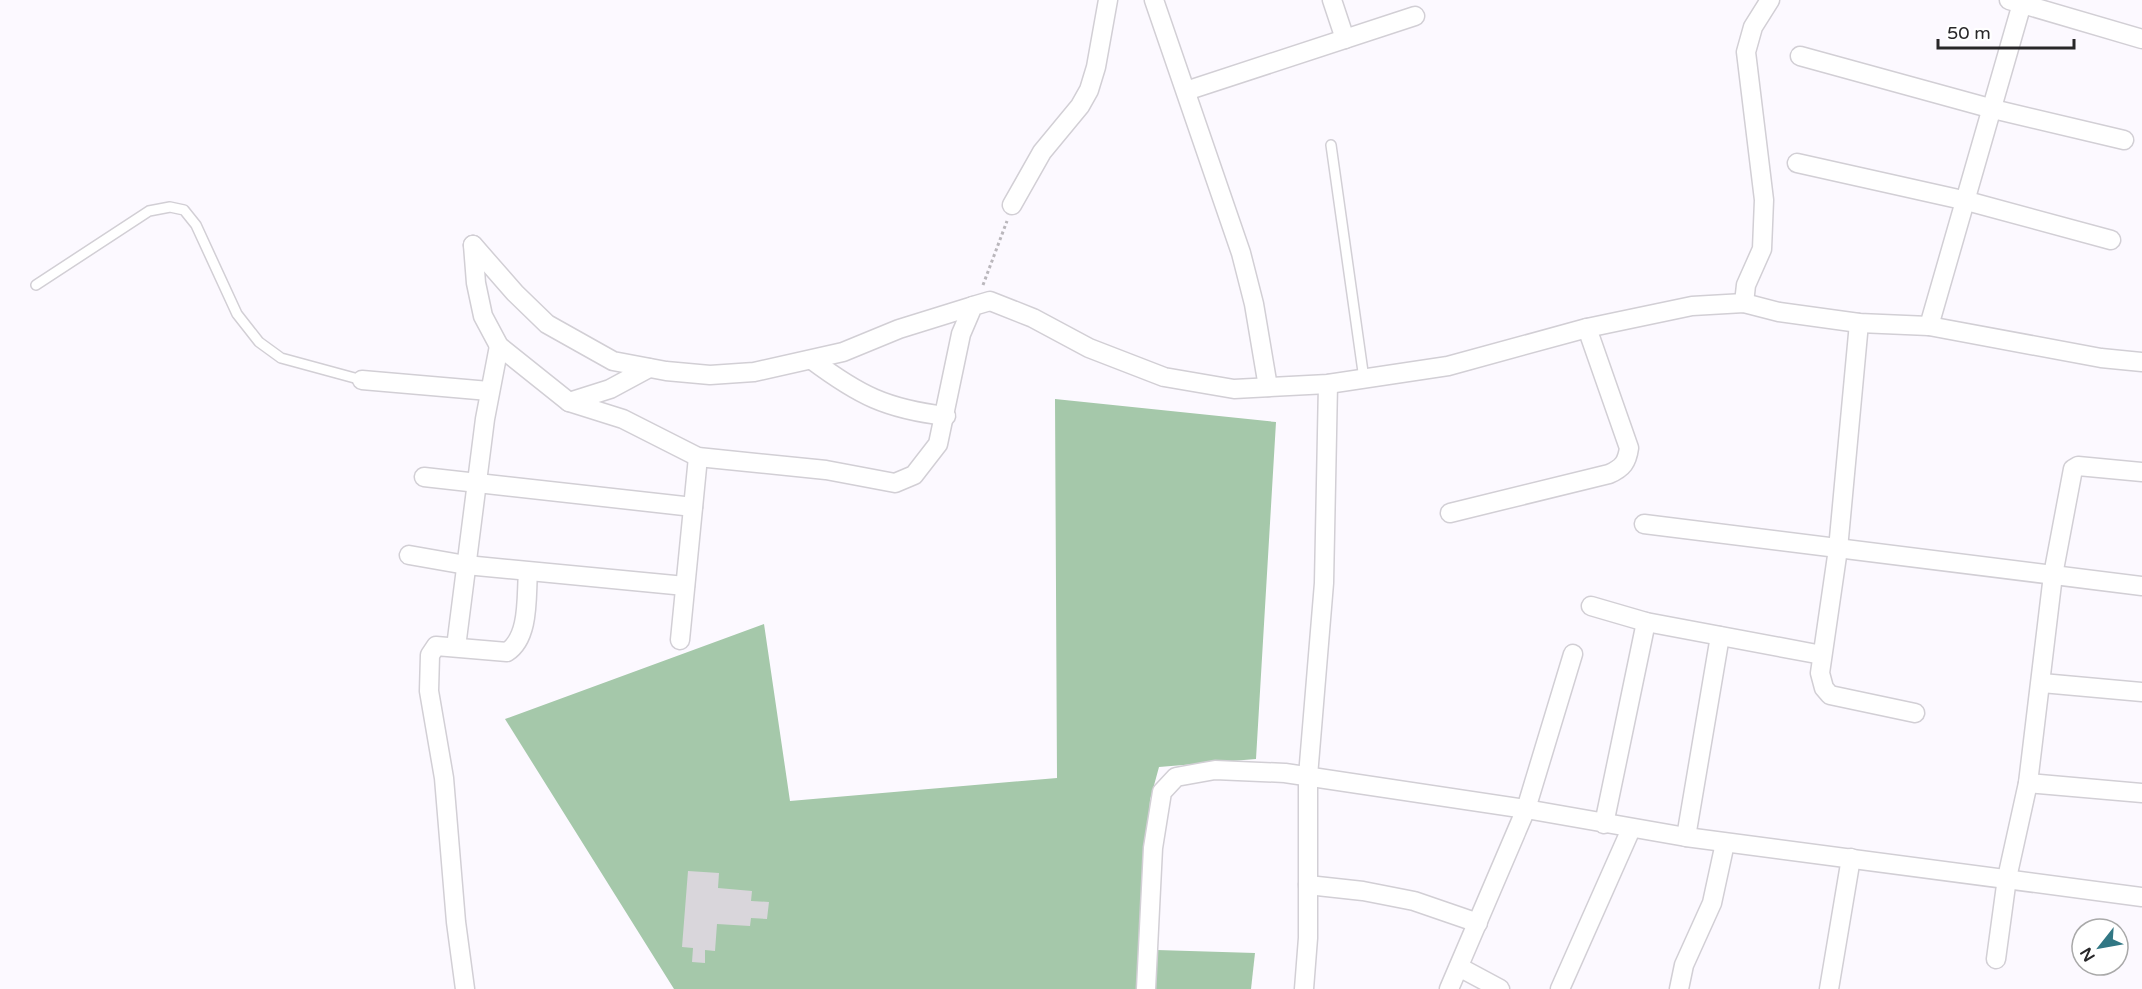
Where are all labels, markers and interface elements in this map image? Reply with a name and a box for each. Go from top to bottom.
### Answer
scale bar [1938,12,2074,50]
text: 50 m [1947,22,1991,44]
north arrow [2070,917,2130,977]
text: N [2076,944,2100,965]

